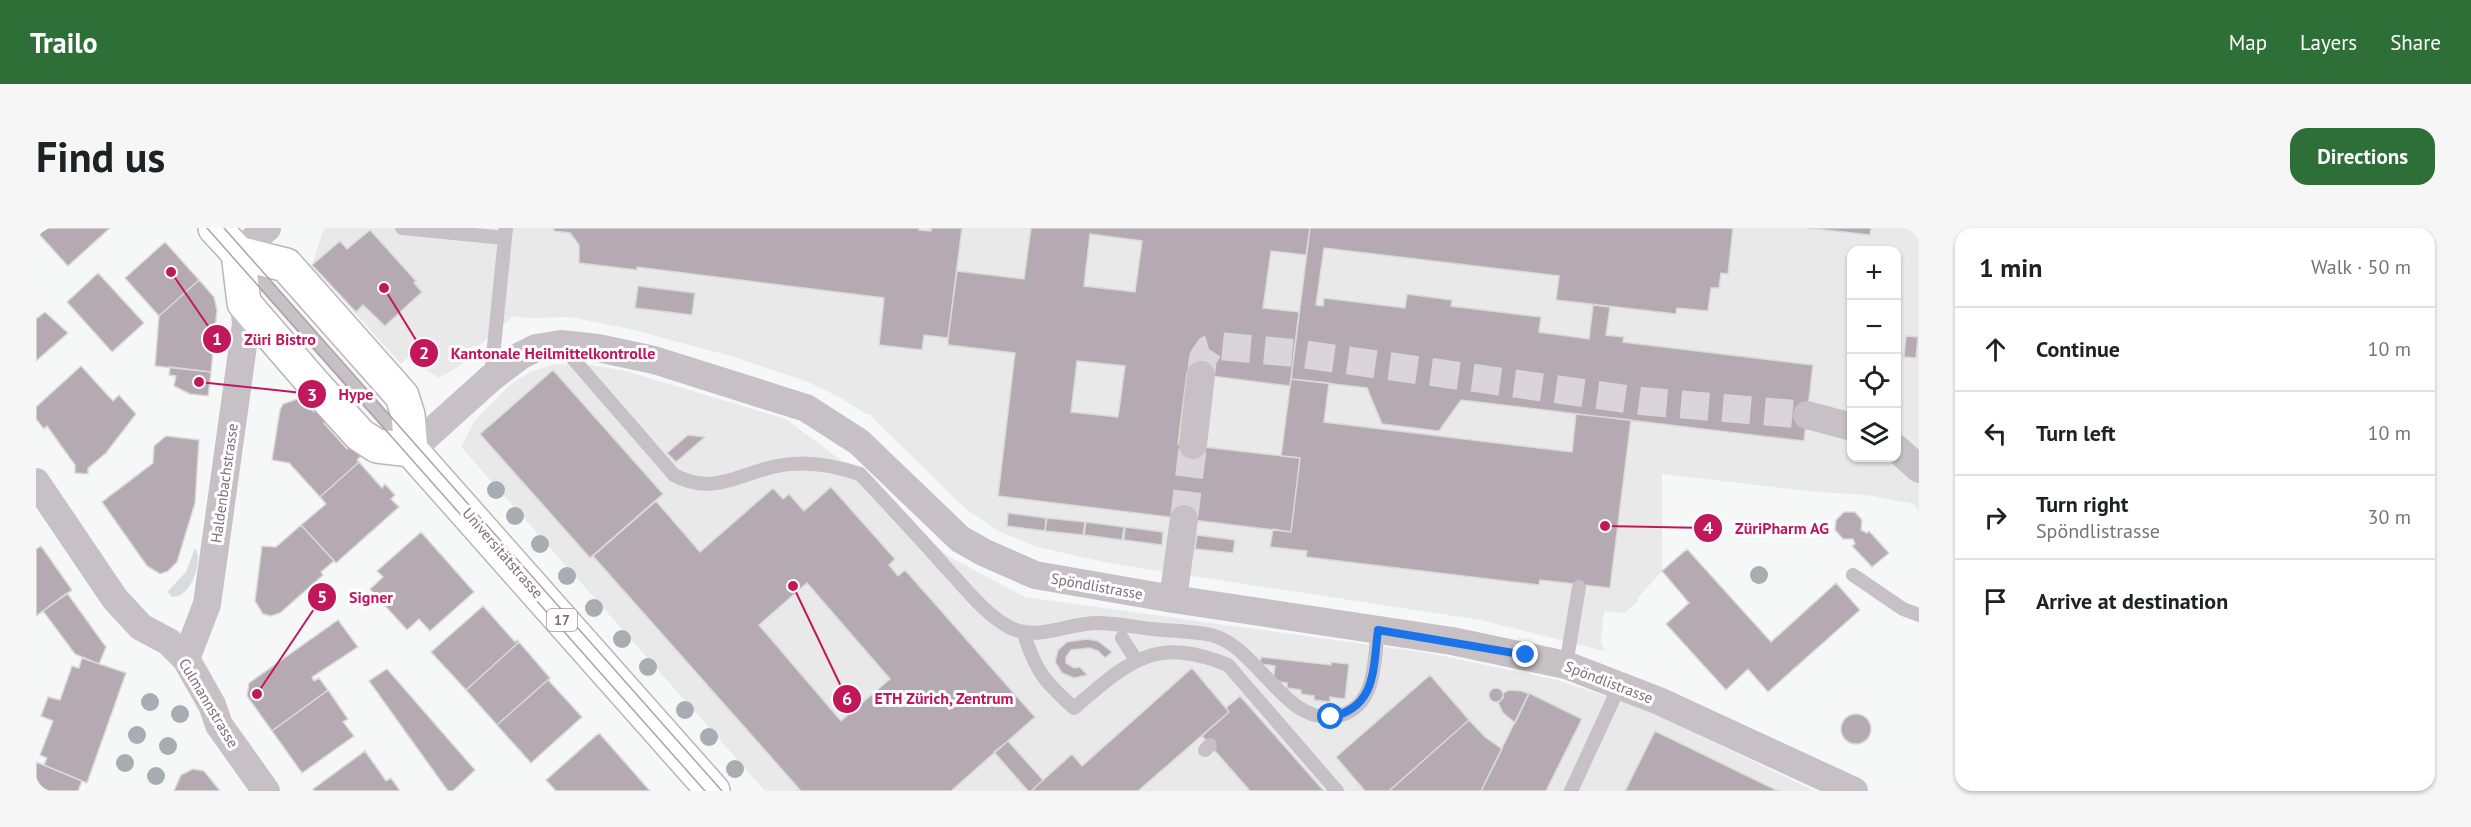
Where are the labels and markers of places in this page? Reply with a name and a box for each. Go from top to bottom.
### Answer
callout: Züri Bistro [202,322,328,356]
callout: Kantonale Heilmittelkontrolle [409,336,668,370]
callout: Hype [297,377,386,411]
callout: ZüriPharm AG [1693,511,1842,545]
callout: Signer [307,580,405,614]
callout: ETH Zürich, Zentrum [832,682,1026,716]

